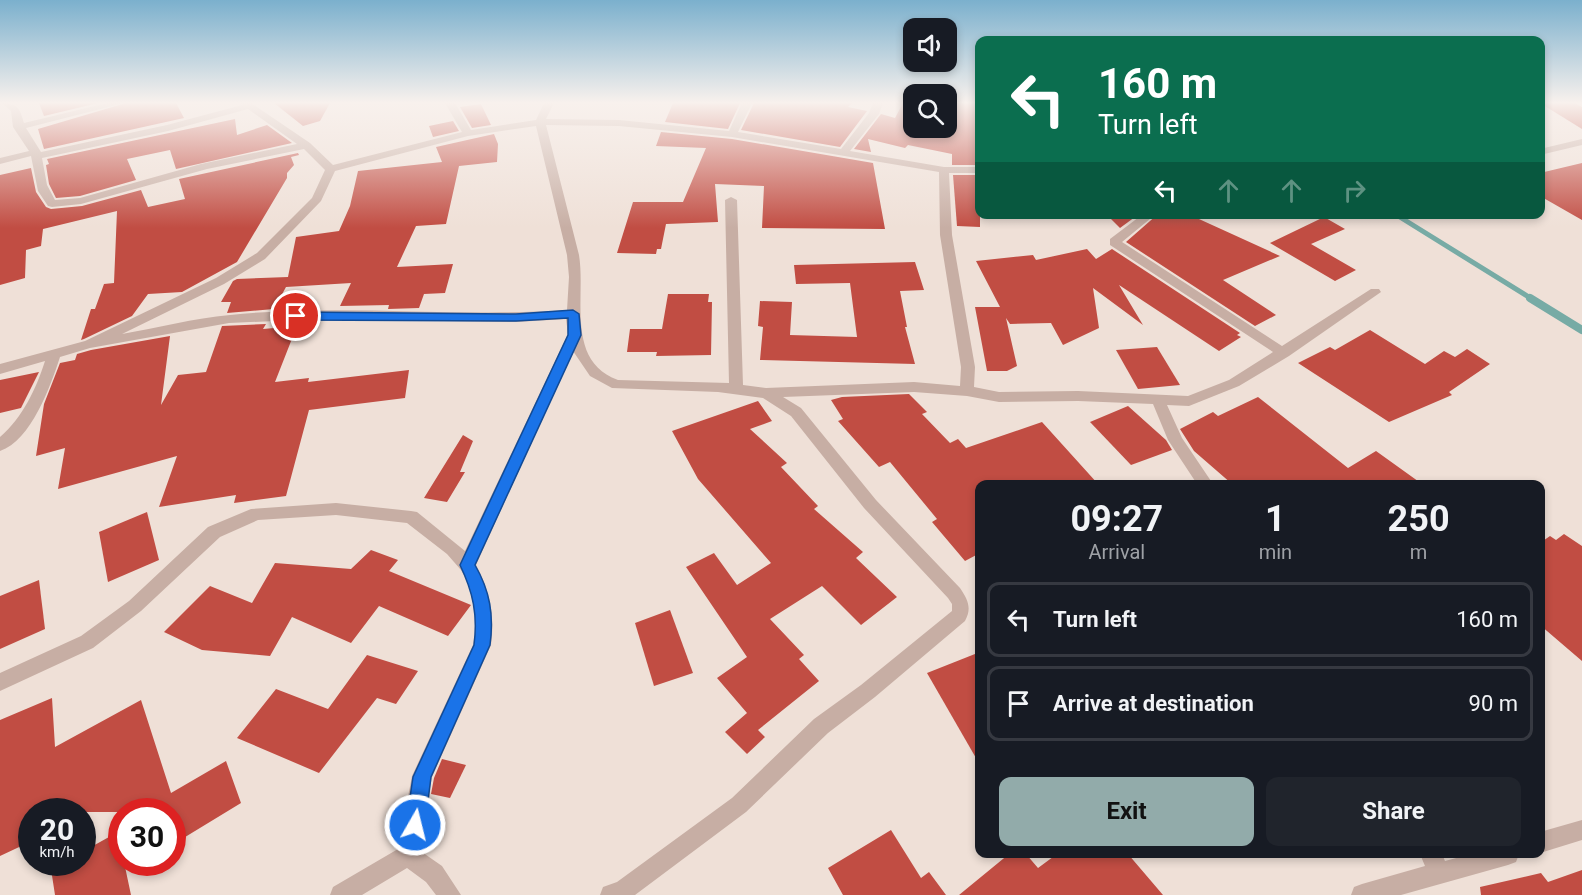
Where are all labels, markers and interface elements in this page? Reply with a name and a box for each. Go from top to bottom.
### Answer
map controls [903,18,957,138]
button: sound [903,18,957,72]
text: 160 m [1098,59,1217,108]
icon: left [999,60,1077,138]
button: search [903,84,957,138]
text: Turn left [1098,109,1198,141]
icon: left [1149,174,1182,207]
icon: ahead [1212,174,1245,207]
icon: ahead [1275,174,1308,207]
icon: right [1338,174,1371,207]
pin [270,290,321,341]
icon: arrive [279,299,312,332]
text: 09:27 [1070,498,1163,540]
text: 1 [1265,498,1286,540]
text: 250 [1388,498,1450,540]
text: Arrival [1088,540,1145,564]
text: min [1259,540,1292,564]
text: m [1410,540,1427,564]
icon: left [1002,603,1035,636]
text: Turn left [1053,607,1137,632]
text: 160 m [1456,607,1518,632]
icon: arrive [1002,687,1035,720]
text: Arrive at destination [1053,691,1254,716]
text: 90 m [1469,691,1518,716]
button: Exit [999,777,1254,846]
button: Share [1266,777,1521,846]
position arrow [383,793,447,857]
speed limit sign: 30 [108,798,186,876]
text: 20 [40,812,74,847]
text: km/h [39,843,75,861]

